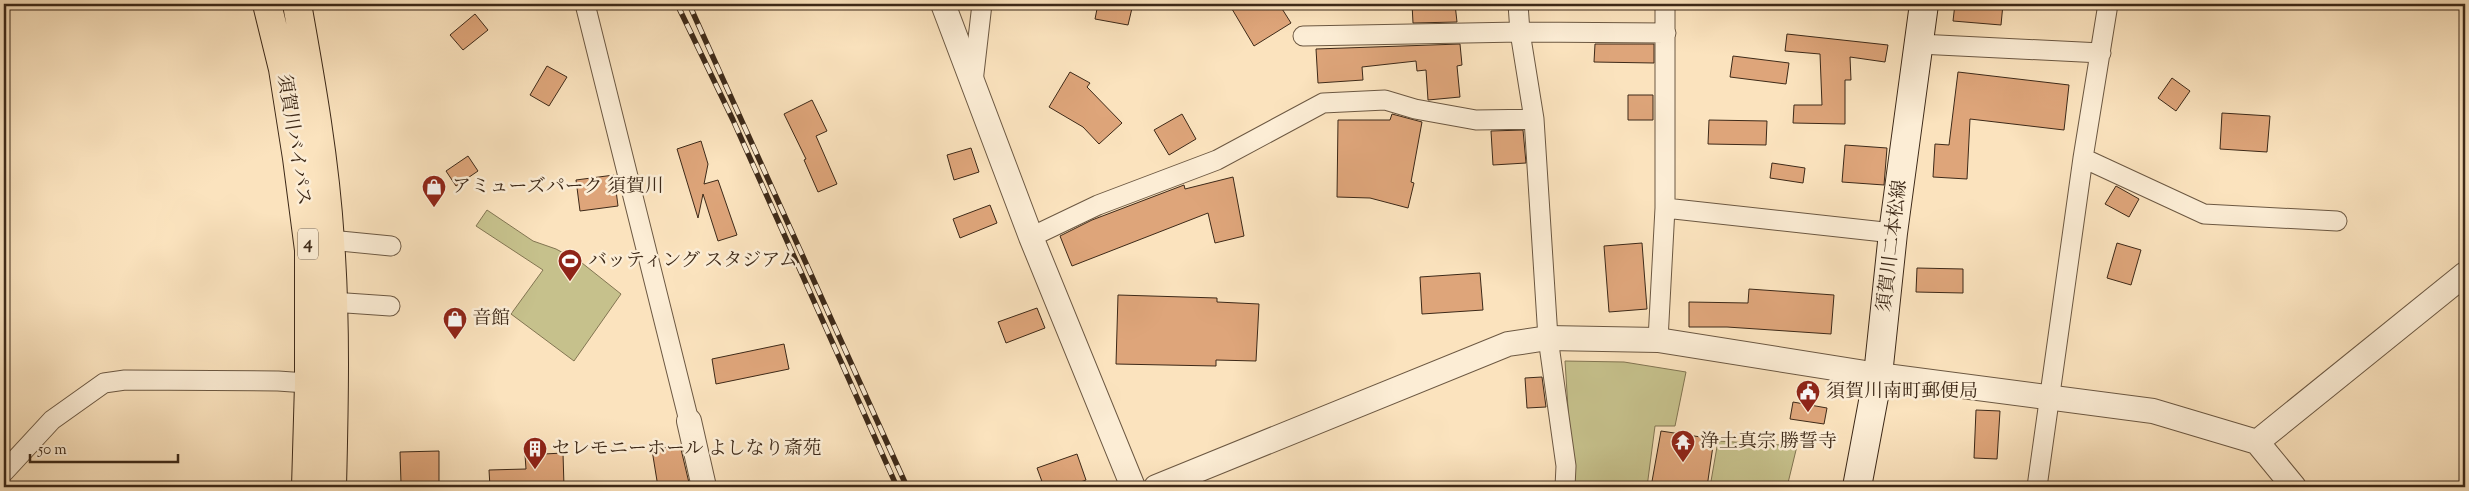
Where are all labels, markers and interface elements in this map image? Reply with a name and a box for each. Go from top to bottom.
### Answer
street label: 須賀川バイパス [269,72,317,208]
shop icon: アミューズパーク 須賀川 [421,174,447,208]
place label: アミューズパーク 須賀川 [452,174,664,201]
street label: 須賀川二本松線 [1871,178,1915,314]
road number: 4 [298,228,318,260]
sports icon: バッティング スタジアム [557,248,583,282]
place label: バッティング スタジアム [588,248,798,275]
shop icon: 音館 [442,306,468,340]
place label: 音館 [472,306,510,333]
public building icon: 須賀川南町郵便局 [1795,379,1821,413]
place label: 須賀川南町郵便局 [1826,379,1978,406]
temple icon: 浄土真宗 勝誓寺 [1670,429,1696,463]
place label: 浄土真宗 勝誓寺 [1700,429,1837,456]
scale bar [30,431,178,463]
building icon: セレモニーホール よしなり斎苑 [522,436,548,470]
place label: セレモニーホール よしなり斎苑 [552,436,822,463]
text: 50 m [37,440,67,461]

